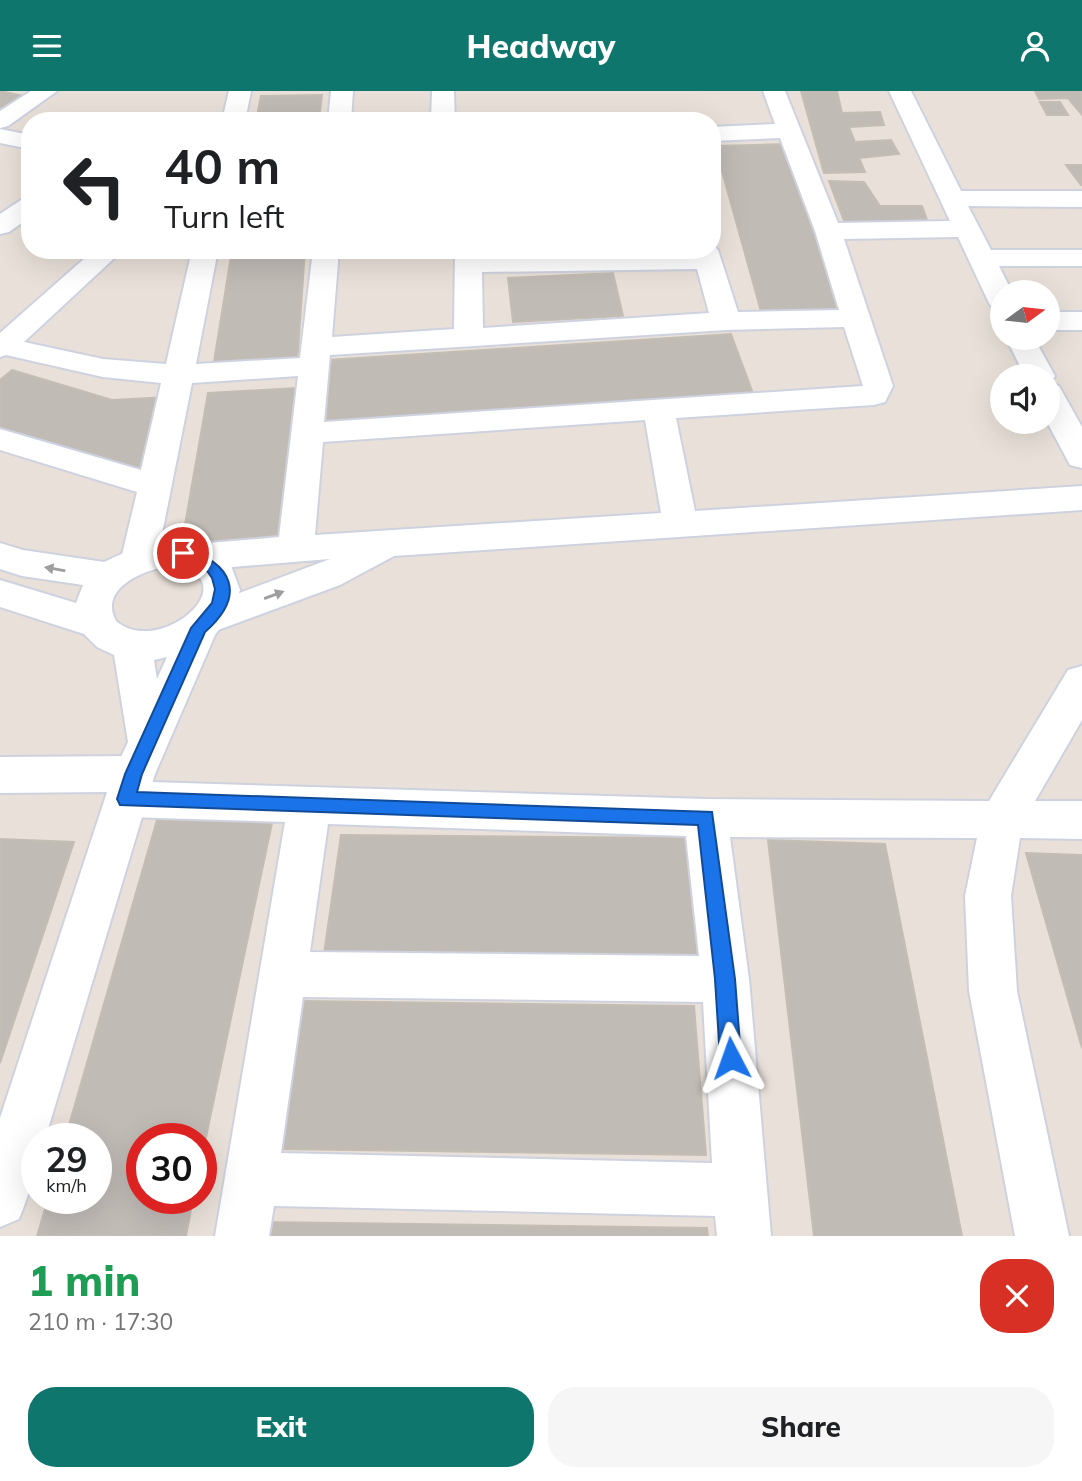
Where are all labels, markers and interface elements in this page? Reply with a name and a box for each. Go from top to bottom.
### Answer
text: Headway [467,26,615,66]
icon: menu [28,27,66,65]
icon: person [1016,27,1054,65]
text: 40 m [164,135,280,196]
icon: left [49,140,140,231]
text: Turn left [164,196,284,236]
north arrow [990,280,1060,350]
map controls [990,280,1060,434]
button: sound [990,364,1060,434]
pin [153,523,213,583]
icon: arrive [164,534,202,572]
one-way arrow [44,563,66,574]
one-way arrow [264,589,285,600]
position arrow [694,1021,768,1095]
speed limit sign: 30 [126,1123,217,1214]
text: 29 [45,1137,88,1181]
text: km/h [46,1174,87,1197]
text: 1 min [28,1254,141,1307]
button: close [980,1259,1054,1333]
text: 210 m · 17:30 [28,1307,173,1336]
button: Exit [28,1387,534,1467]
button: Share [548,1387,1054,1467]

